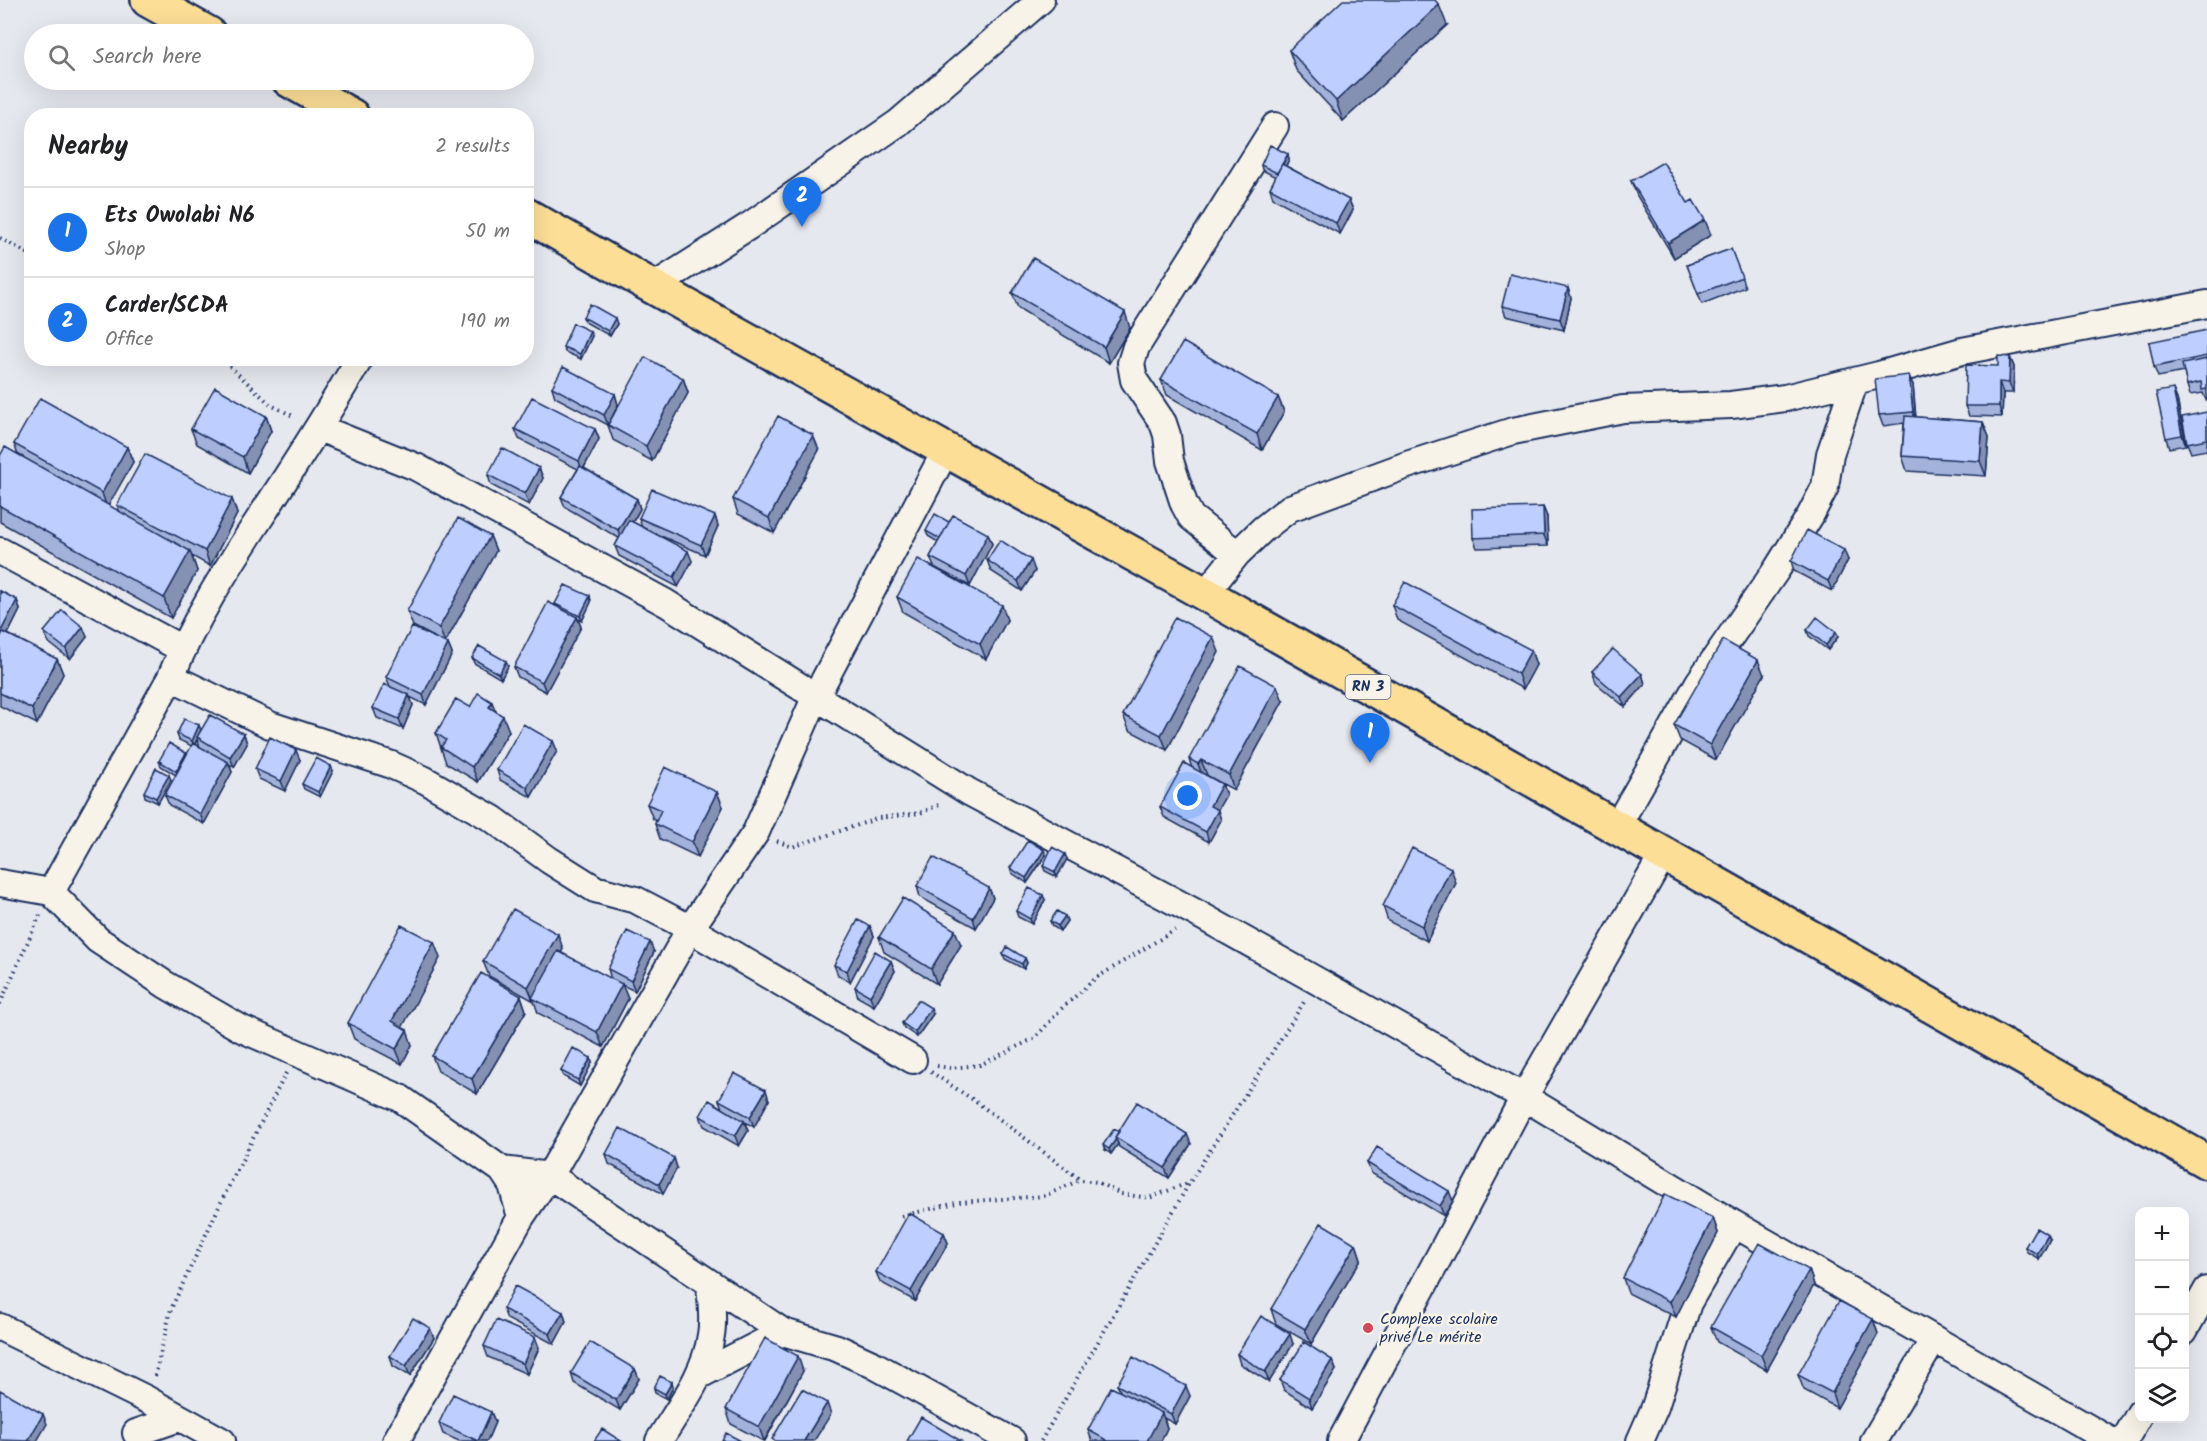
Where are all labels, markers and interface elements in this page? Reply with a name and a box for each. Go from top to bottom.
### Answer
search box [24,24,534,90]
text: Search here [93,40,201,75]
icon: search [45,41,78,74]
text: Nearby [48,126,128,168]
text: 2 results [435,131,510,163]
pin: 2 [782,178,822,227]
text: Ets Owolabi N6 [105,199,255,234]
text: 1 [64,216,71,248]
text: 50 m [465,216,510,248]
text: Shop [105,234,145,266]
text: Carder/SCDA [105,289,229,324]
text: 2 [62,306,73,338]
text: 190 m [460,306,510,338]
text: Office [105,324,153,356]
road number: RN 3 [1346,675,1390,699]
pin: 1 [1350,714,1390,763]
your location [1173,781,1202,810]
map controls [2135,1207,2189,1423]
button: + [2135,1207,2189,1261]
button: − [2135,1261,2189,1315]
place label: Complexe scolaire privé Le mérite [1379,1307,1498,1350]
button: locate [2135,1315,2189,1369]
marker: Complexe scolaire privé Le mérite [1361,1321,1375,1335]
button: layers [2135,1369,2189,1423]

